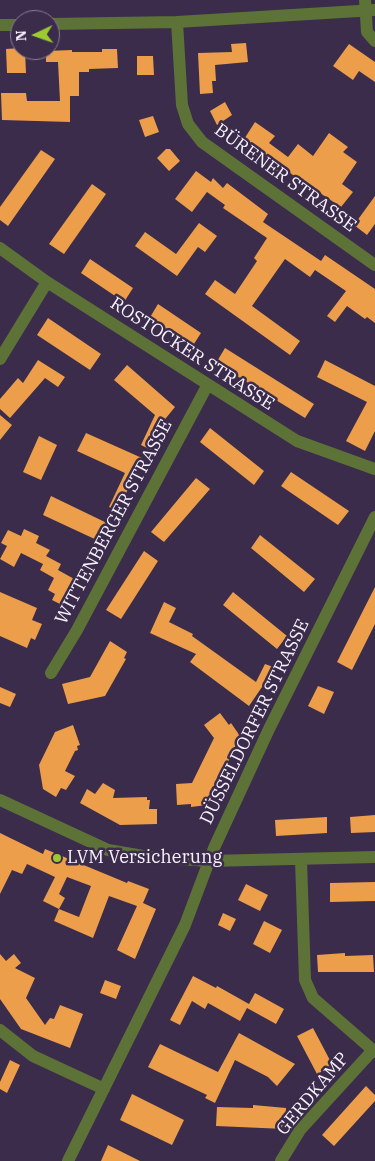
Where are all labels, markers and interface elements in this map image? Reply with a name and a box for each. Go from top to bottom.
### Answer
north arrow [10,10,60,60]
text: N [12,30,30,42]
street label: BÜRENER STRASSE [210,119,360,237]
street label: ROSTOCKER STRASSE [106,293,278,415]
street label: WITTENBERGER STRASSE [51,416,177,628]
street label: DÜSSELDORFER STRASSE [196,616,314,828]
place label: LVM Versicherung [67,847,222,869]
marker: LVM Versicherung [51,852,63,864]
street label: GERDKAMP [272,1048,354,1140]

